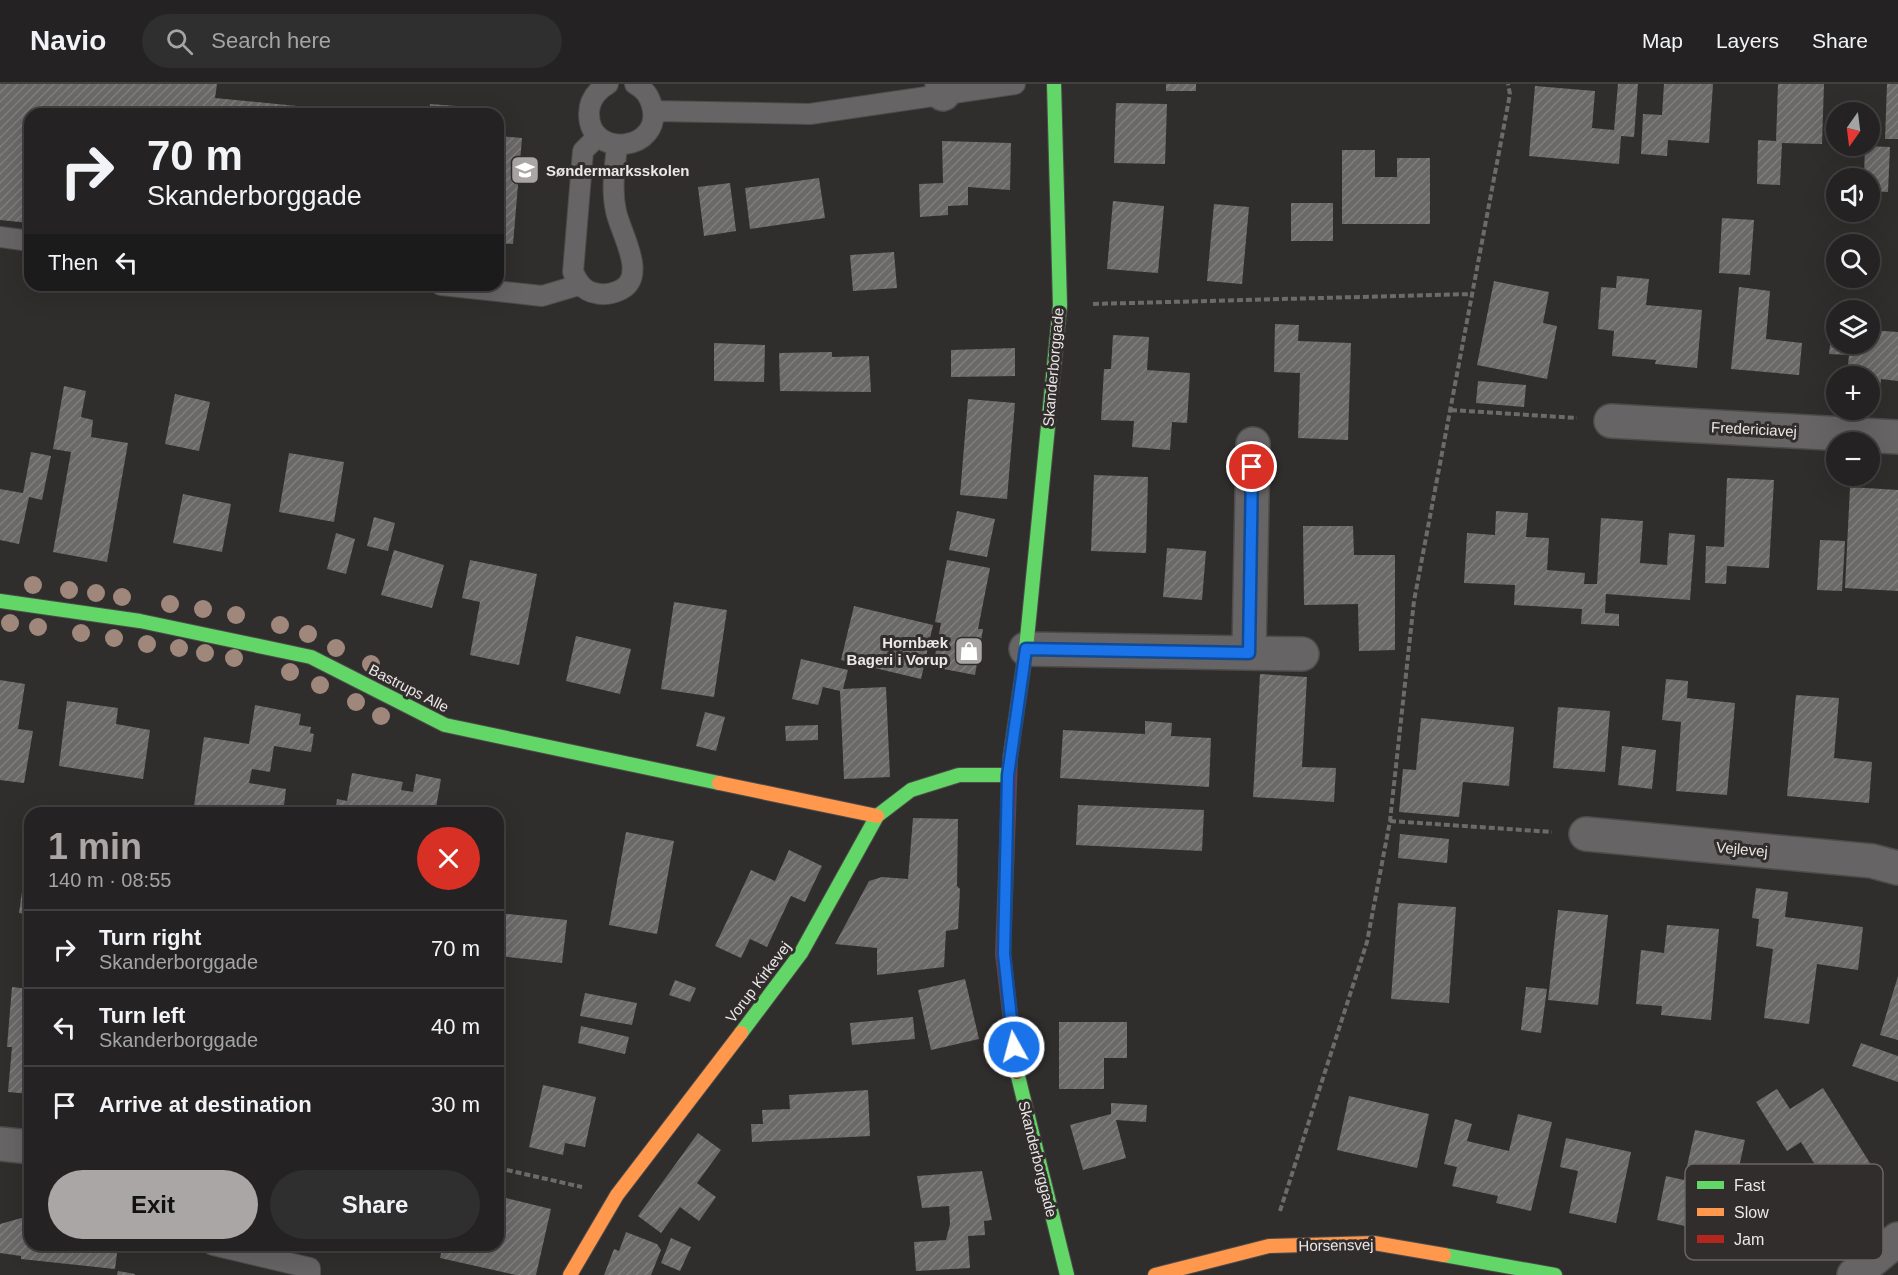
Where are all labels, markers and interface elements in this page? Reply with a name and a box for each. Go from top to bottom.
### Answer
search box [142,14,562,68]
text: Navio [30,25,106,56]
icon: search [163,25,196,58]
text: Search here [211,28,331,53]
text: Map [1642,29,1683,52]
text: Layers [1716,29,1779,52]
text: Share [1812,29,1868,52]
north arrow [1826,102,1880,156]
map controls [1826,102,1880,486]
icon: right [48,132,126,210]
text: 70 m [147,132,243,179]
school or university icon: Søndermarksskolen [509,154,541,186]
place label: Søndermarksskolen [546,162,689,179]
button: sound [1826,168,1880,222]
text: Skanderborggade [147,181,362,211]
button: search [1826,234,1880,288]
icon: left [110,246,143,279]
text: Then [48,250,98,275]
button: layers [1826,300,1880,354]
street label: Skanderborggade [1039,307,1067,427]
button: + [1826,366,1880,420]
street label: Fredericiavej [1711,418,1797,440]
button: − [1826,432,1880,486]
pin [1226,441,1277,492]
icon: arrive [1235,450,1268,483]
place label: Hornbæk Bageri i Vorup [847,634,949,668]
shop icon: Hornbæk Bageri i Vorup [953,635,985,667]
street label: Bastrups Alle [366,661,452,715]
text: 1 min [48,826,142,867]
button: close [417,827,480,890]
street label: Vejlevej [1716,838,1768,860]
text: 140 m · 08:55 [48,869,171,891]
text: Turn right [99,925,201,950]
icon: right [48,933,81,966]
text: 70 m [431,936,480,961]
street label: Vorup Kirkevej [722,938,794,1026]
text: Skanderborggade [99,951,258,973]
text: Turn left [99,1003,185,1028]
icon: left [48,1011,81,1044]
text: 40 m [431,1014,480,1039]
position arrow [982,1015,1046,1079]
text: Skanderborggade [99,1029,258,1051]
icon: arrive [48,1089,81,1122]
text: Arrive at destination [99,1092,312,1117]
text: 30 m [431,1092,480,1117]
street label: Skanderborggade [1015,1099,1061,1219]
legend [1685,1164,1883,1260]
button: Exit [48,1170,258,1239]
button: Share [270,1170,480,1239]
text: Fast [1734,1177,1766,1194]
text: Slow [1734,1204,1769,1221]
text: Jam [1734,1231,1764,1248]
street label: Horsensvej [1298,1236,1374,1254]

